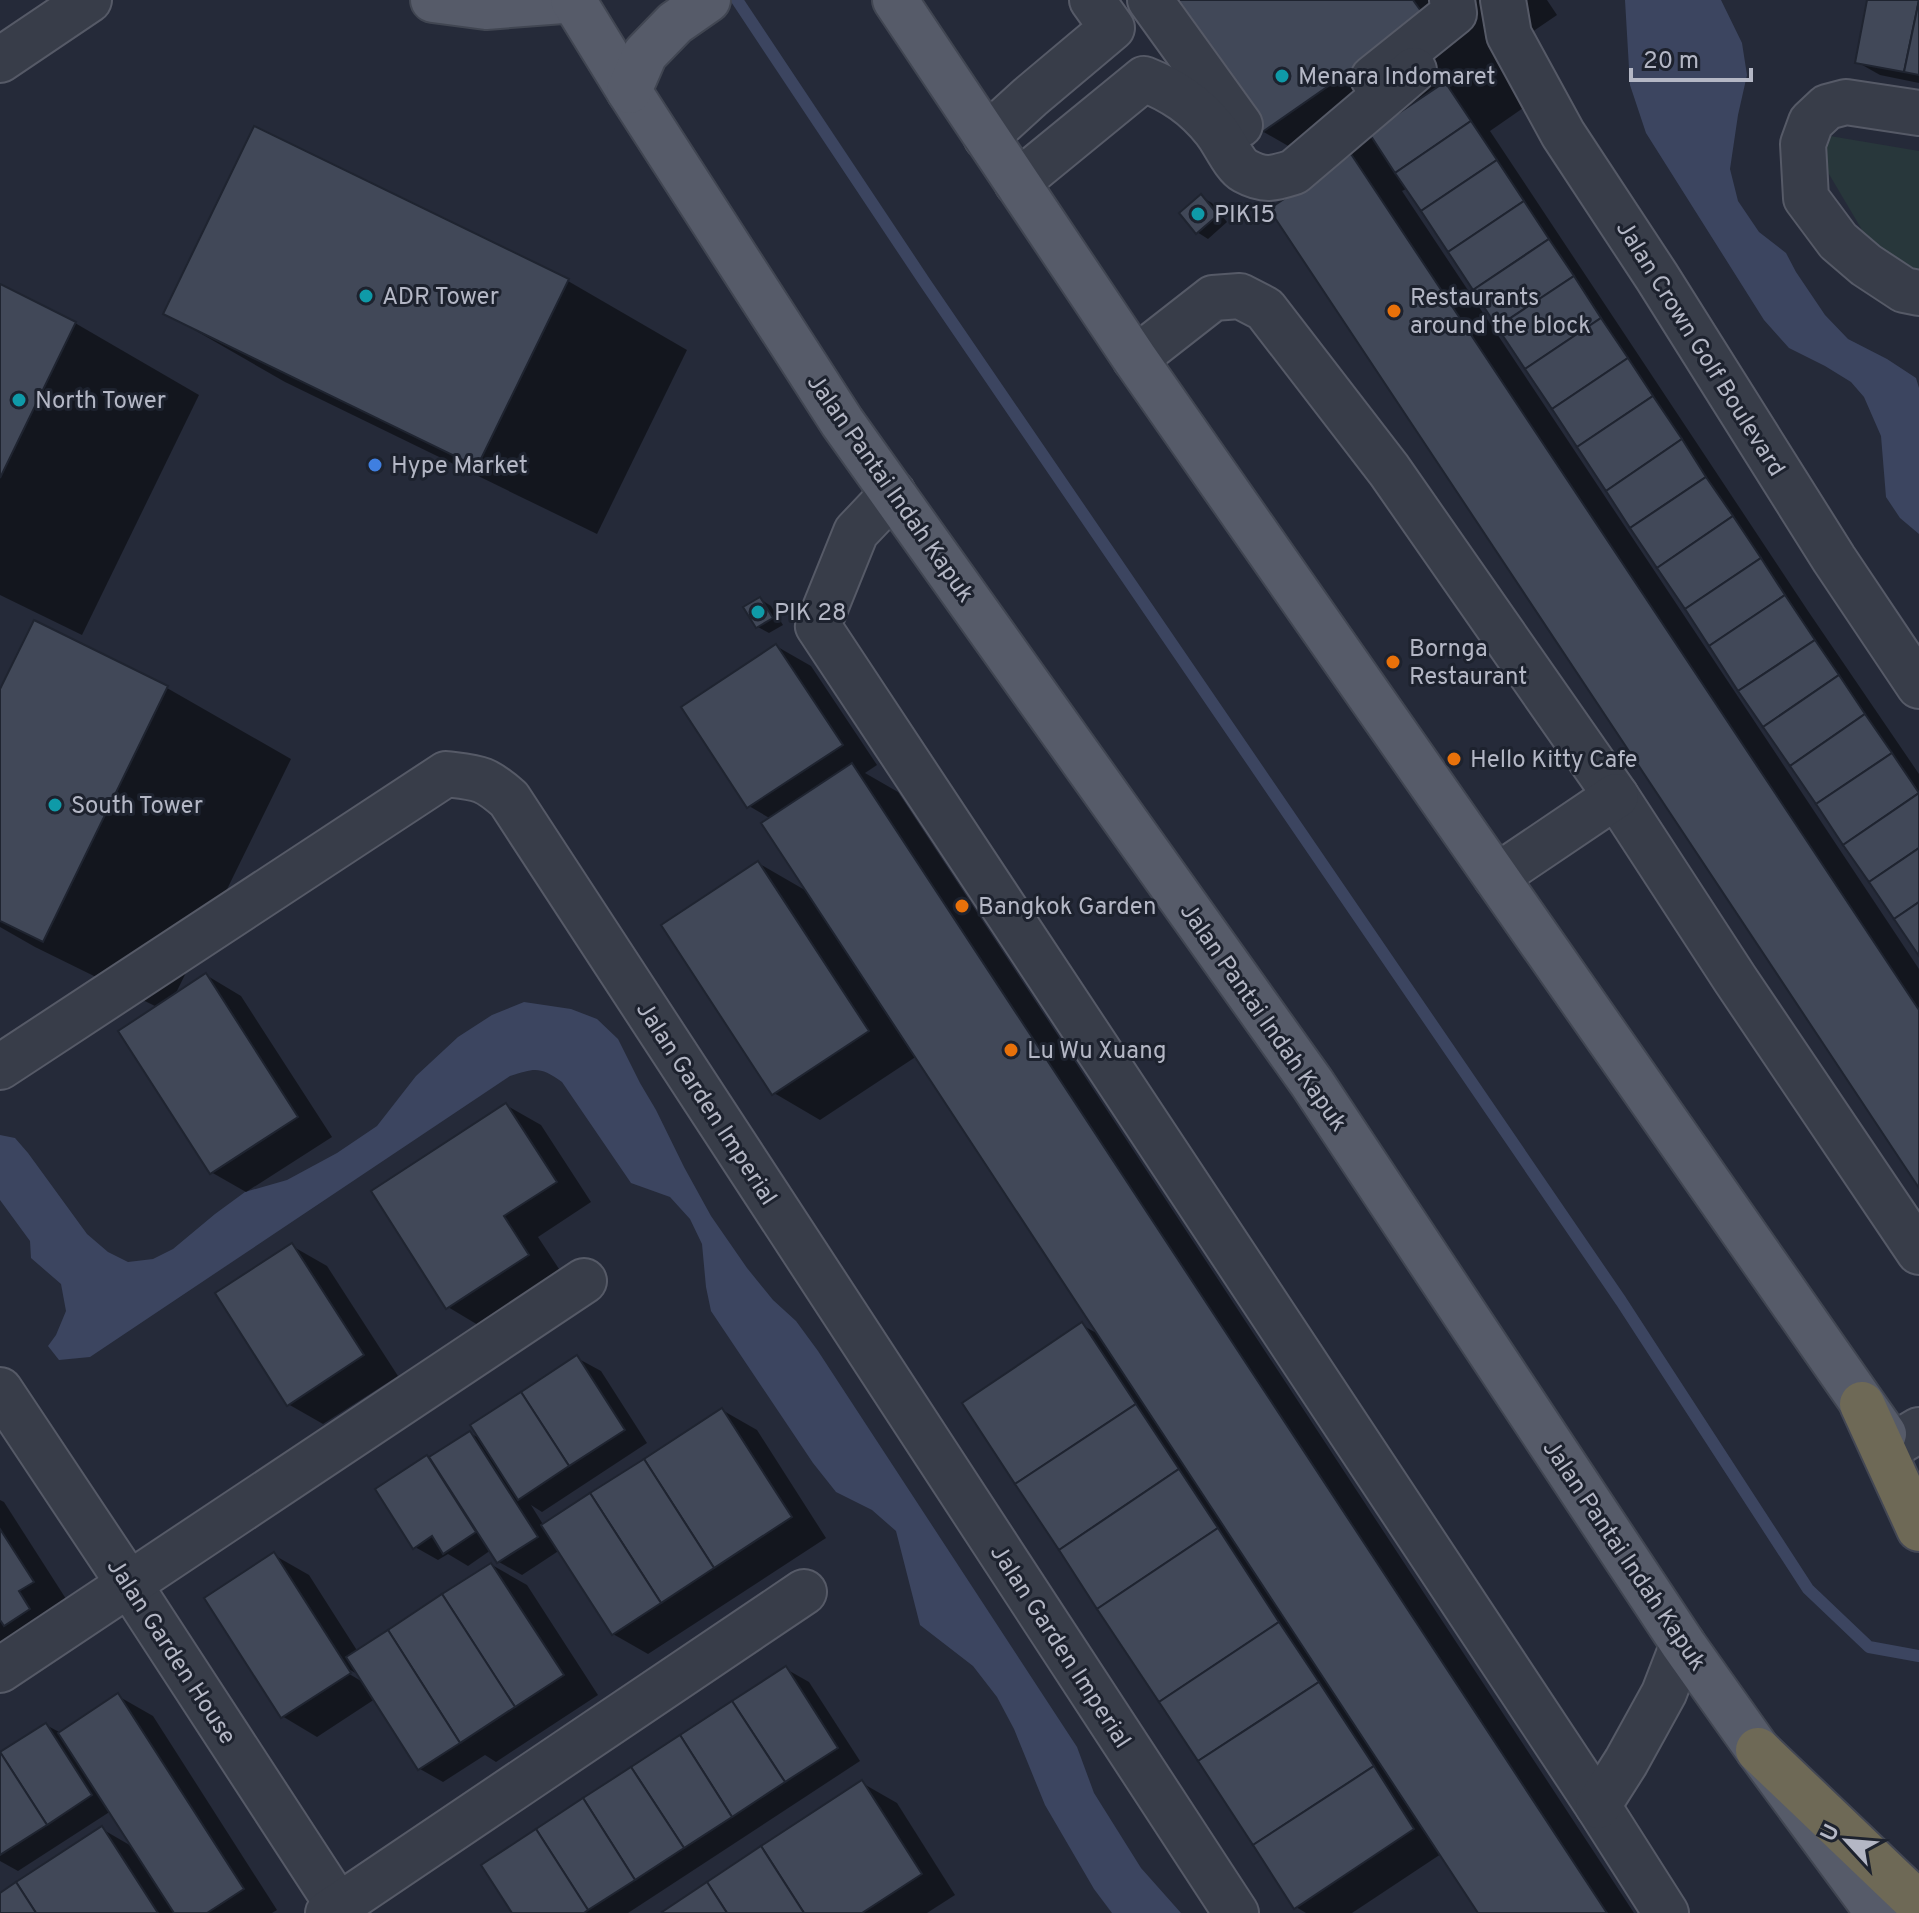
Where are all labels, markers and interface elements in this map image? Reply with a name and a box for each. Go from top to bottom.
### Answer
scale bar [1631,32,1751,82]
text: 20 m [1643,47,1699,77]
place label: Menara Indomaret [1298,63,1495,93]
marker: Menara Indomaret [1273,67,1291,85]
place label: PIK15 [1214,201,1275,231]
marker: PIK15 [1189,205,1207,223]
street label: Jalan Crown Golf Boulevard [1608,216,1791,483]
place label: ADR Tower [382,283,499,313]
place label: Restaurants around the block [1410,284,1591,342]
marker: ADR Tower [357,287,375,305]
marker: Restaurants around the block [1385,302,1403,320]
street label: Jalan Pantai Indah Kapuk [799,369,980,609]
place label: North Tower [35,387,166,417]
marker: North Tower [10,391,28,409]
place label: Hype Market [391,452,528,482]
marker: Hype Market [366,456,384,474]
place label: PIK 28 [774,599,847,629]
marker: PIK 28 [749,603,767,621]
place label: Bornga Restaurant [1409,635,1527,693]
marker: Bornga Restaurant [1384,653,1402,671]
place label: Hello Kitty Cafe [1470,746,1637,776]
marker: Hello Kitty Cafe [1445,750,1463,768]
place label: South Tower [71,792,203,822]
marker: South Tower [46,796,64,814]
place label: Bangkok Garden [978,893,1156,923]
marker: Bangkok Garden [953,897,971,915]
street label: Jalan Pantai Indah Kapuk [1172,898,1353,1138]
street label: Jalan Garden Imperial [628,997,782,1212]
place label: Lu Wu Xuang [1027,1037,1167,1067]
marker: Lu Wu Xuang [1002,1041,1020,1059]
street label: Jalan Pantai Indah Kapuk [1535,1435,1712,1677]
street label: Jalan Garden Imperial [982,1540,1136,1755]
street label: Jalan Garden House [99,1553,242,1751]
north arrow [1807,1801,1887,1881]
text: U [1816,1820,1847,1846]

